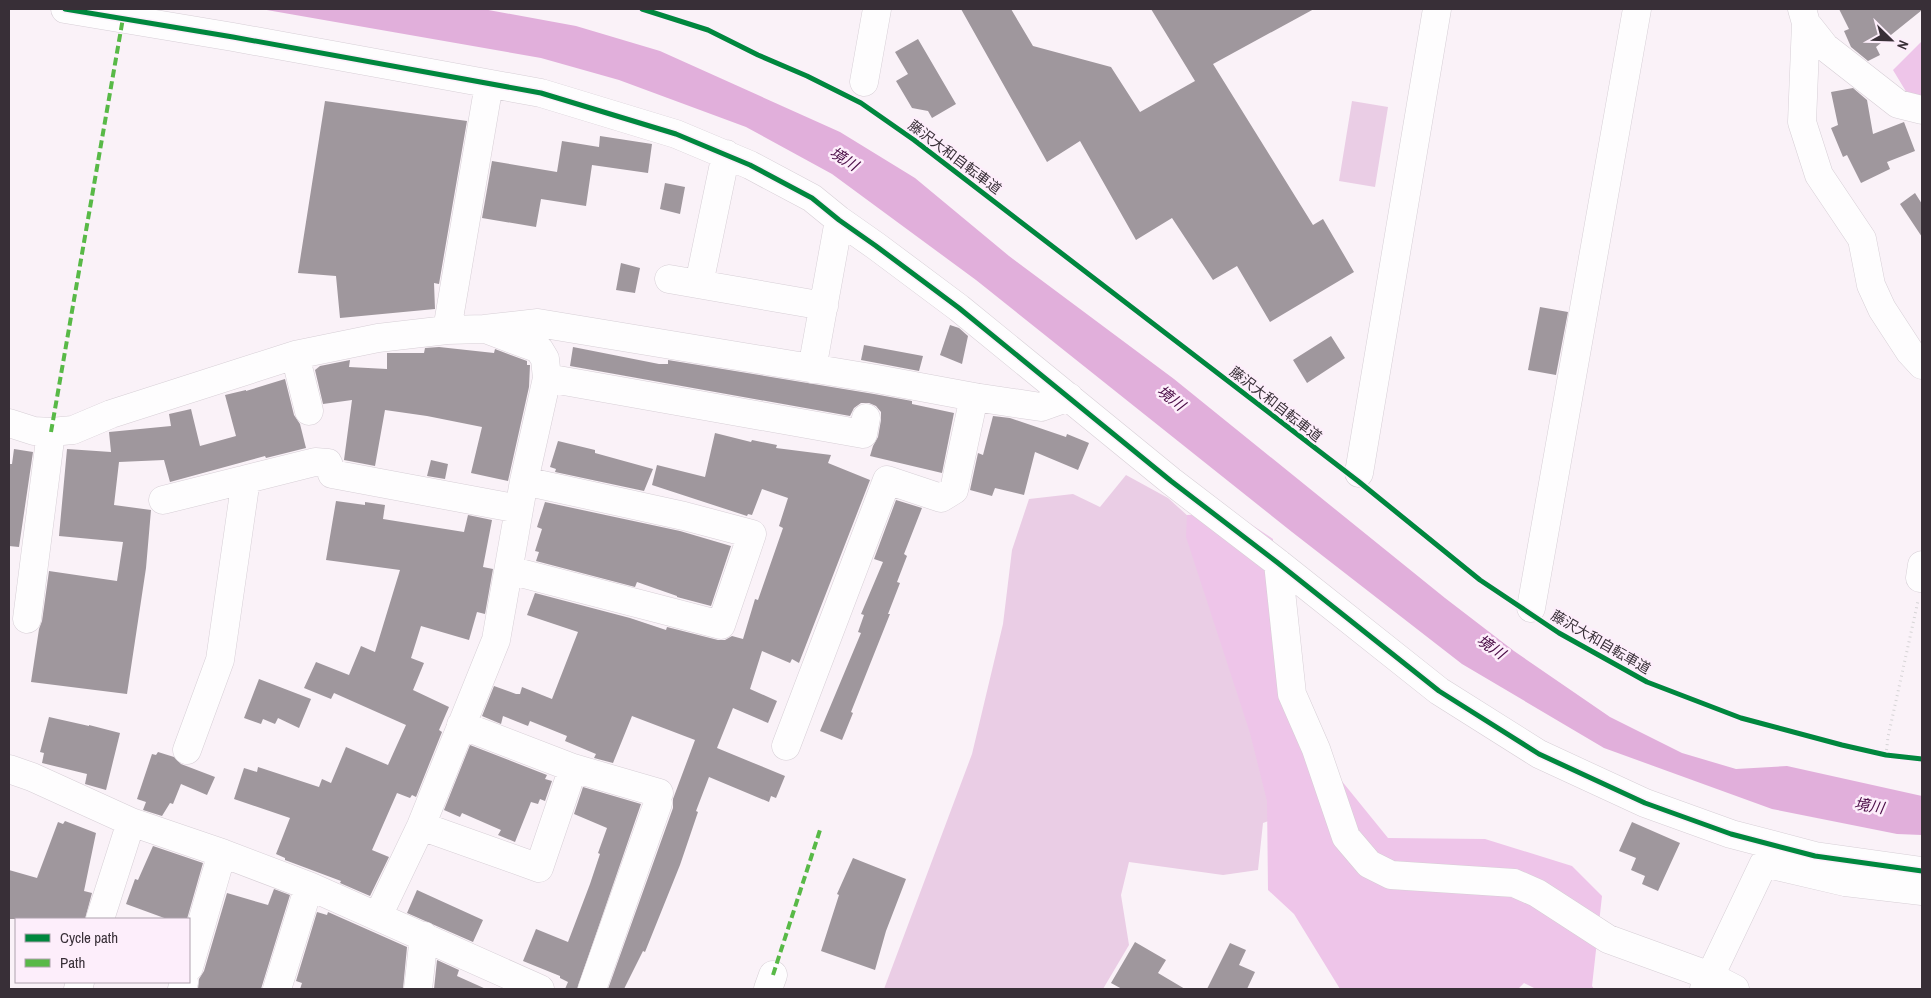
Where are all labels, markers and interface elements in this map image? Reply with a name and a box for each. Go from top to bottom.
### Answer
north arrow [1866,15,1916,65]
text: N [1893,38,1913,52]
street label: 藤沢大和自転車道 [905,116,1005,198]
water label: 境川 [826,142,864,176]
street label: 藤沢大和自転車道 [1226,362,1326,446]
water label: 境川 [1153,380,1191,416]
street label: 藤沢大和自転車道 [1548,606,1654,678]
water label: 境川 [1473,629,1511,665]
water label: 境川 [1853,793,1888,819]
legend [15,918,190,983]
text: Cycle path [60,927,118,948]
text: Path [60,952,85,973]

